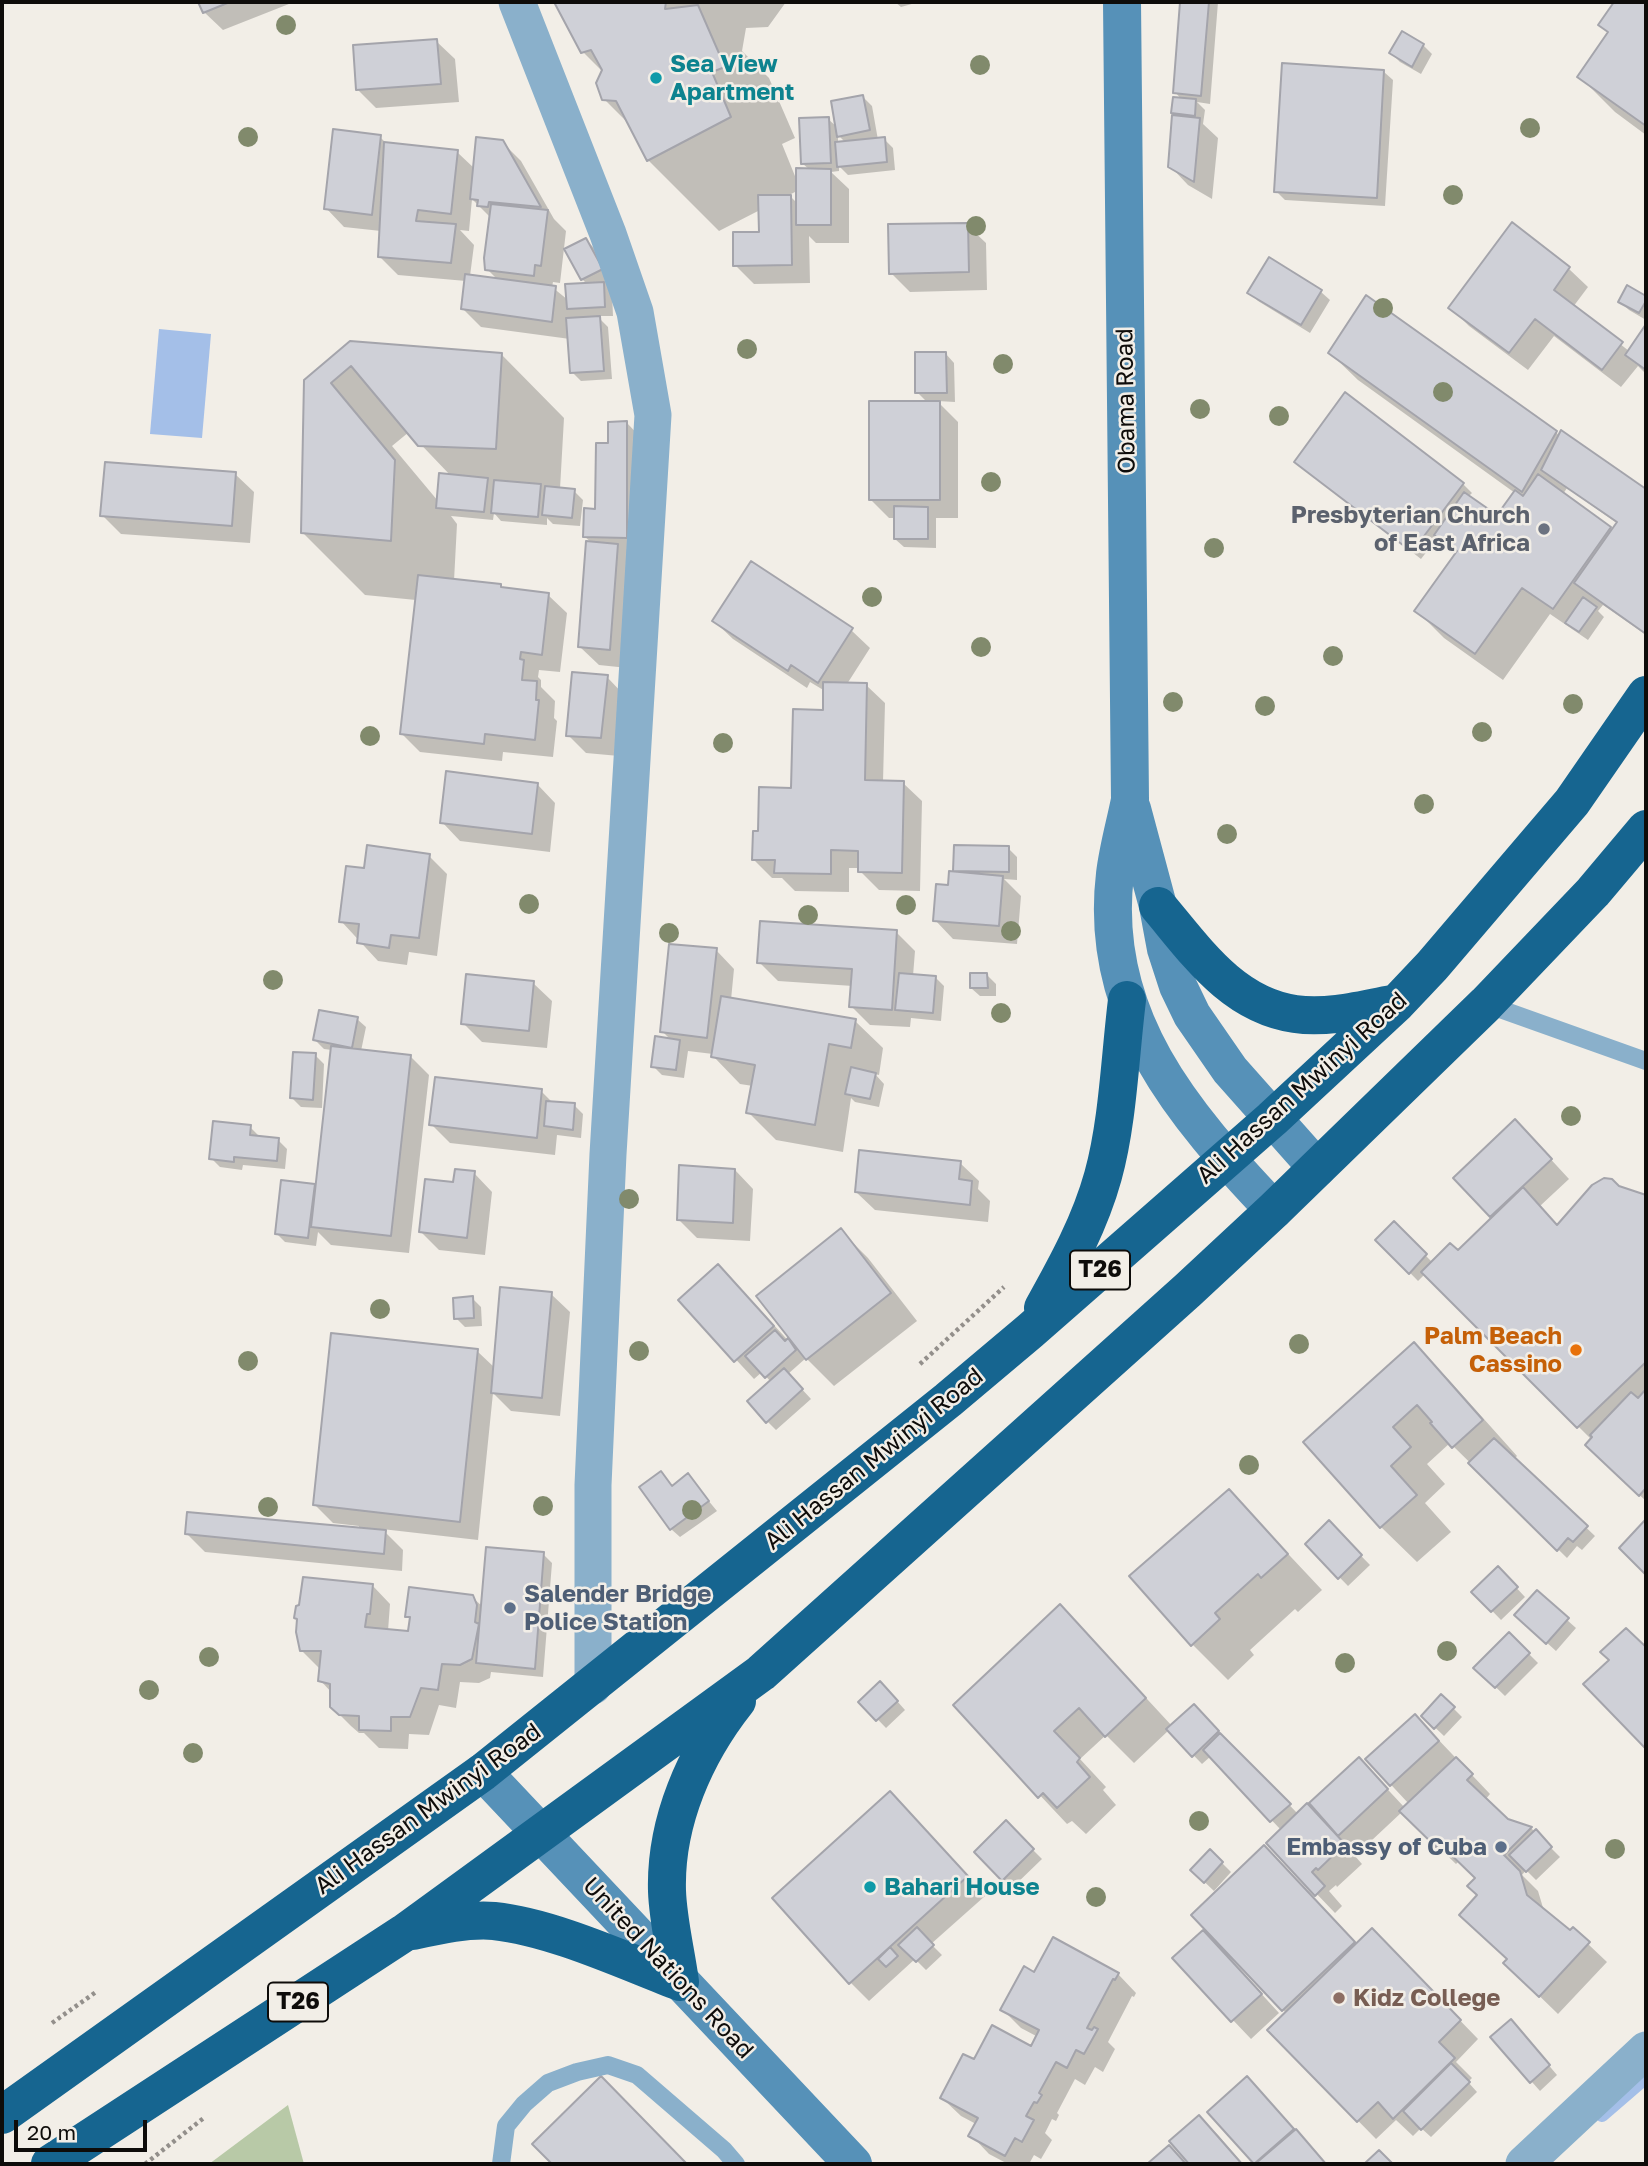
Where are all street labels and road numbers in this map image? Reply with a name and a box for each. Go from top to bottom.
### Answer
street label: Obama Road [1110,328,1142,474]
street label: Ali Hassan Mwinyi Road [1191,986,1413,1190]
road number: T26 [1070,1250,1130,1289]
street label: Ali Hassan Mwinyi Road [759,1362,989,1556]
street label: Ali Hassan Mwinyi Road [309,1717,547,1901]
street label: United Nations Road [577,1871,759,2065]
road number: T26 [268,1982,328,2022]

